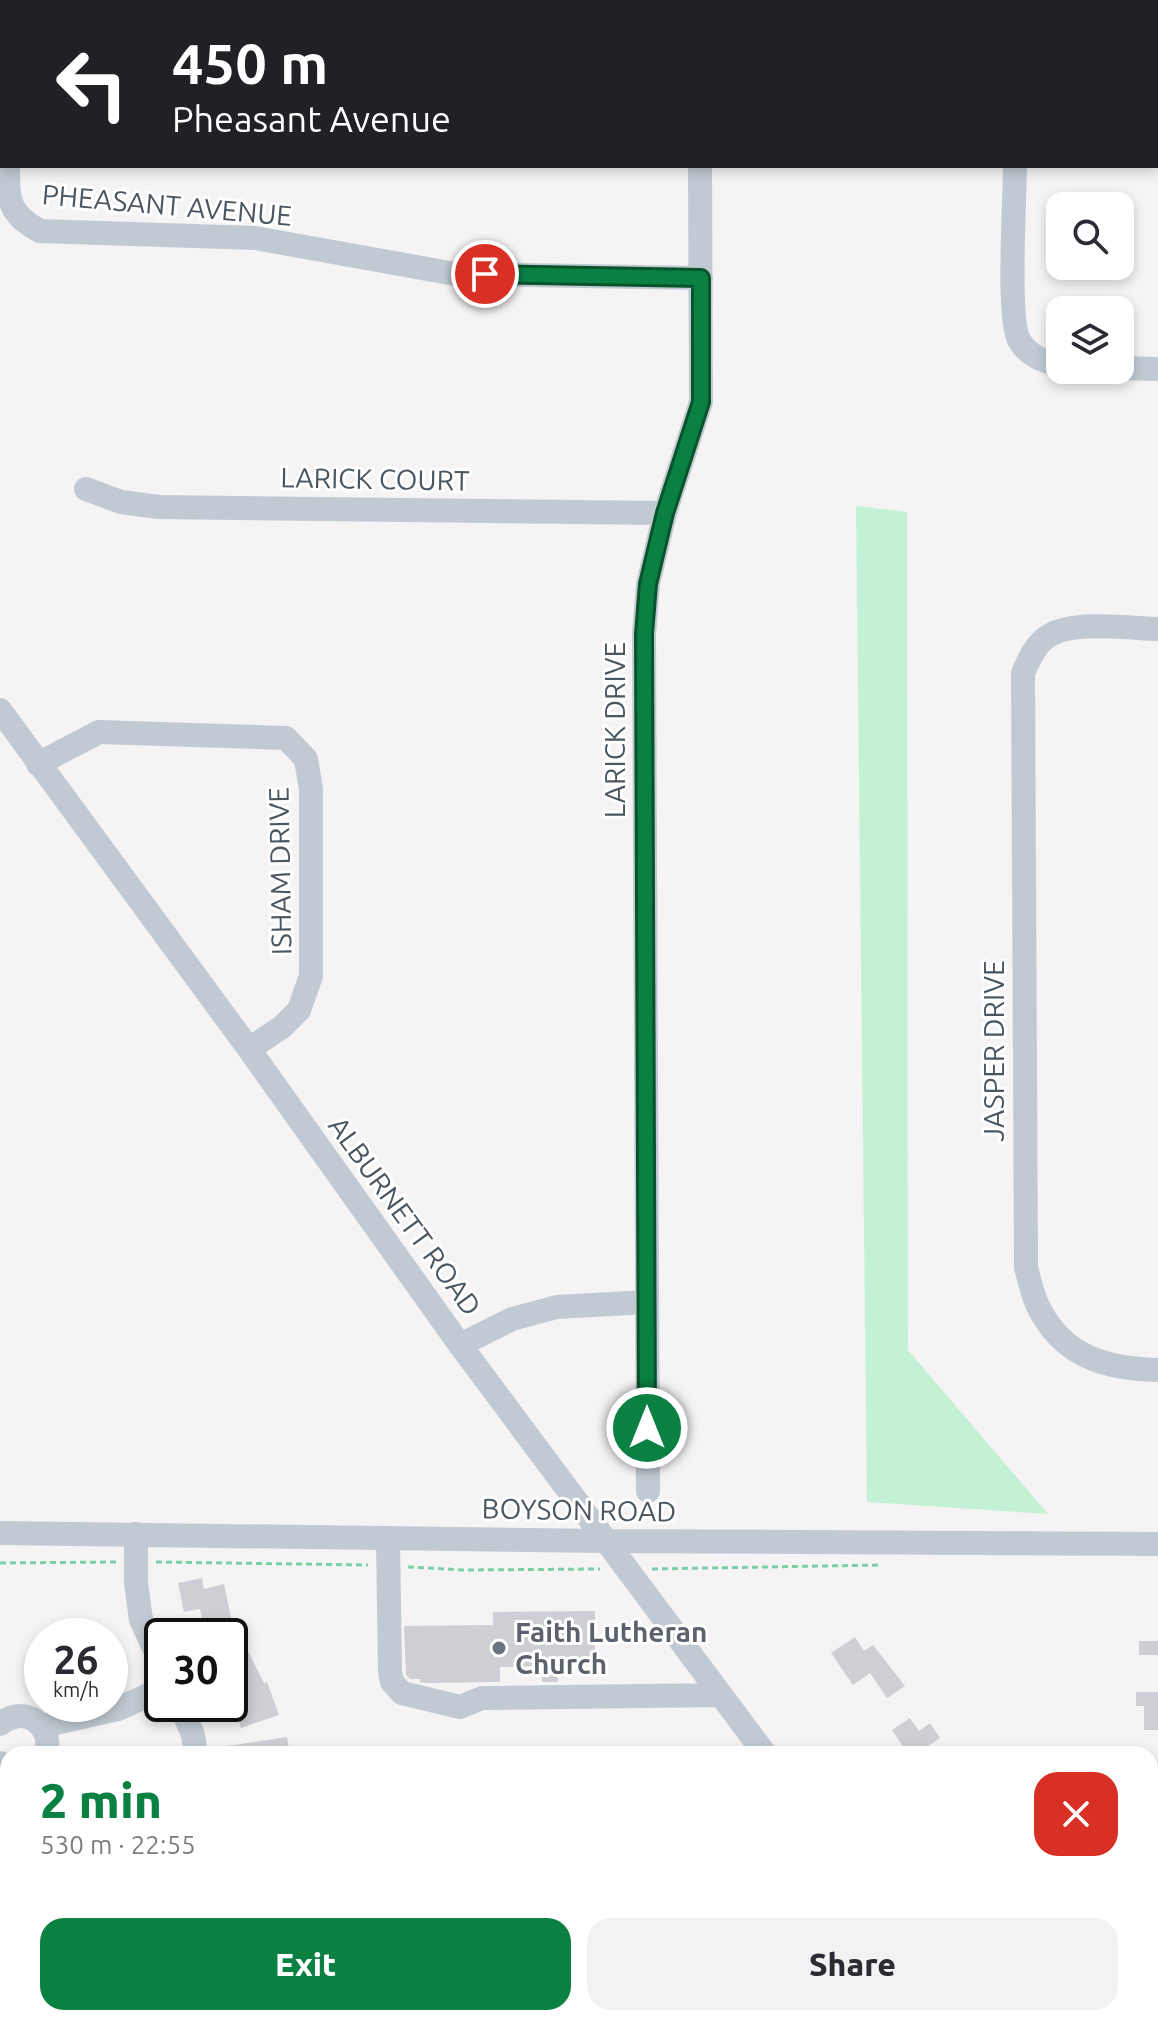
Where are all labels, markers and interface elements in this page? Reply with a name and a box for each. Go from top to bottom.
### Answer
icon: left [40,32,144,136]
text: 450 m [172,32,328,95]
text: Pheasant Avenue [172,98,451,139]
street label: PHEASANT AVENUE [41,178,293,231]
map controls [1046,192,1134,384]
button: search [1046,192,1134,280]
pin [451,240,519,308]
icon: arrive [463,252,507,296]
button: layers [1046,296,1134,384]
street label: LARICK COURT [280,461,470,496]
street label: LARICK DRIVE [599,642,630,818]
street label: ISHAM DRIVE [263,787,296,955]
street label: JASPER DRIVE [978,960,1009,1142]
street label: ALBURNETT ROAD [323,1110,488,1321]
position arrow [605,1386,689,1470]
street label: BOYSON ROAD [482,1492,676,1527]
place label: Faith Lutheran Church [515,1616,707,1679]
speed limit sign: 30 [144,1618,248,1722]
text: 26 [53,1637,99,1682]
marker: Faith Lutheran Church [490,1639,508,1657]
text: km/h [53,1678,99,1701]
button: close [1034,1772,1118,1856]
text: 2 min [40,1773,162,1827]
text: 530 m · 22:55 [40,1830,196,1859]
button: Exit [40,1918,571,2010]
button: Share [587,1918,1118,2010]

